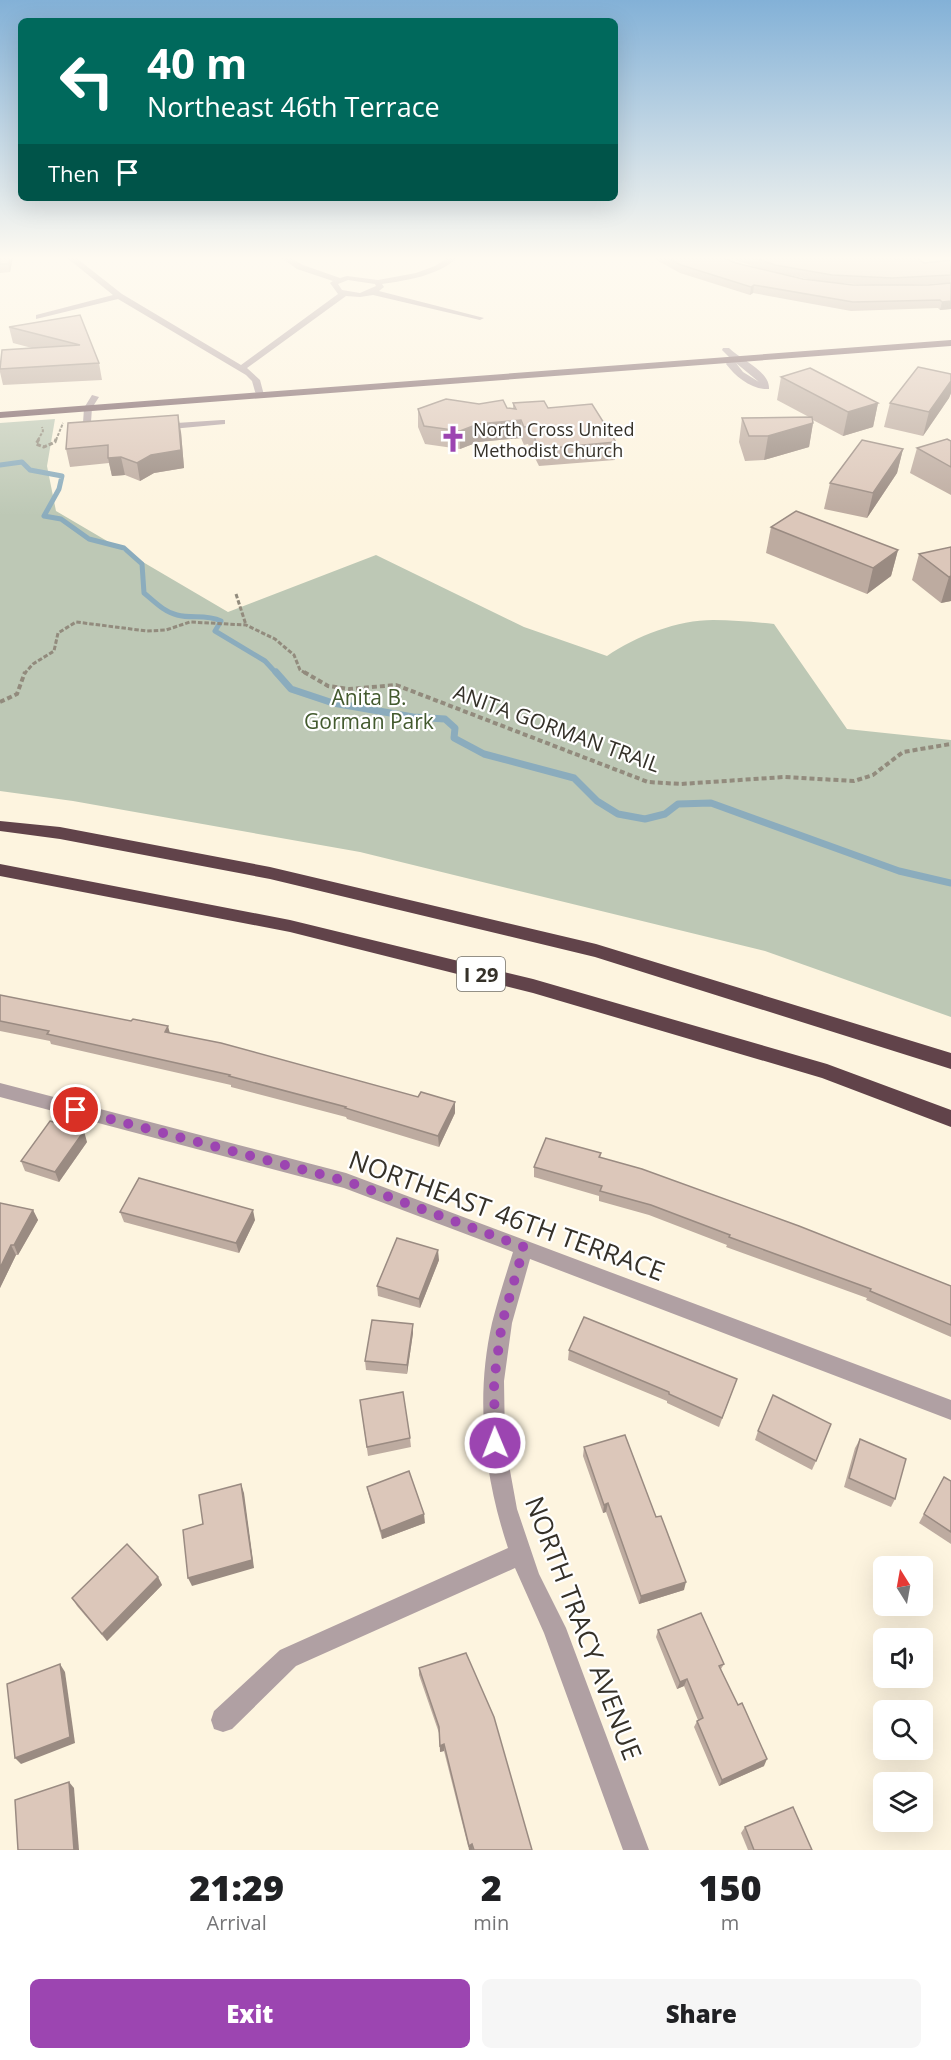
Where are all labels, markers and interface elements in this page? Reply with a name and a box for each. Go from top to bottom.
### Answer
text: 40 m [147,34,247,91]
icon: left [48,42,126,120]
text: Northeast 46th Terrace [147,88,440,125]
icon: arrive [111,156,144,189]
text: Then [48,158,99,188]
place label: North Cross United Methodist Church [473,417,634,462]
church icon: North Cross United Methodist Church [438,424,468,454]
street label: ANITA GORMAN TRAIL [450,678,664,778]
park label: Anita B. Gorman Park [304,683,434,735]
road number: I 29 [457,957,505,991]
pin [50,1084,101,1135]
icon: arrive [59,1093,92,1126]
street label: NORTHEAST 46TH TERRACE [344,1141,670,1289]
position arrow [463,1411,527,1475]
street label: NORTH TRACY AVENUE [517,1491,651,1765]
north arrow [873,1556,933,1616]
map controls [873,1556,933,1832]
button: sound [873,1628,933,1688]
button: search [873,1700,933,1760]
button: layers [873,1772,933,1832]
text: 21:29 [189,1863,284,1912]
text: 2 [481,1863,502,1912]
text: 150 [698,1863,762,1912]
text: Arrival [207,1909,267,1936]
text: min [473,1909,509,1936]
text: m [721,1909,739,1936]
button: Exit [30,1979,470,2048]
button: Share [482,1979,921,2048]

